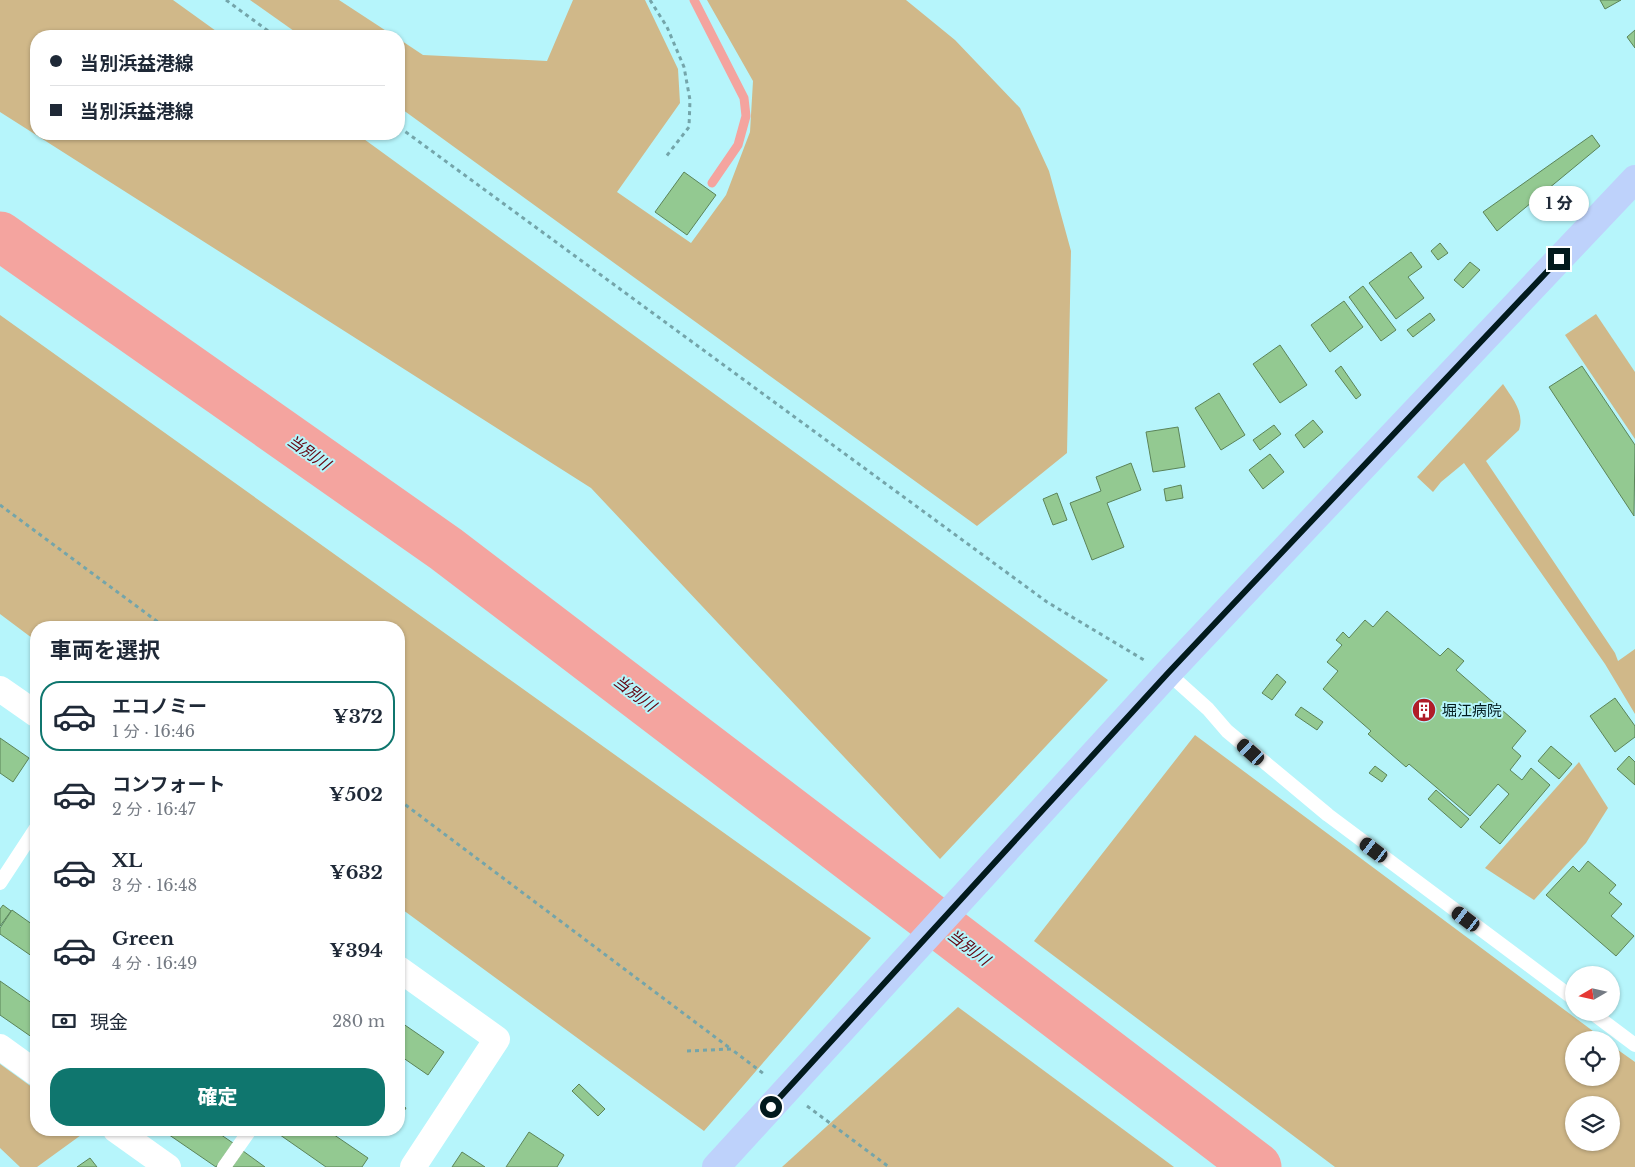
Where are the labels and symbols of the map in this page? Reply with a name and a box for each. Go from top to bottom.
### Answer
callout: 1 分 [1529,186,1589,222]
route end [1548,248,1570,270]
water label: 当別川 [284,430,336,475]
water label: 当別川 [610,671,662,717]
building icon: 堀江病院 [1411,697,1437,723]
place label: 堀江病院 [1442,701,1502,720]
car [1234,736,1267,768]
car [1357,835,1390,865]
car [1449,904,1482,934]
water label: 当別川 [944,925,996,971]
north arrow [1565,966,1620,1021]
route start [760,1096,782,1118]

